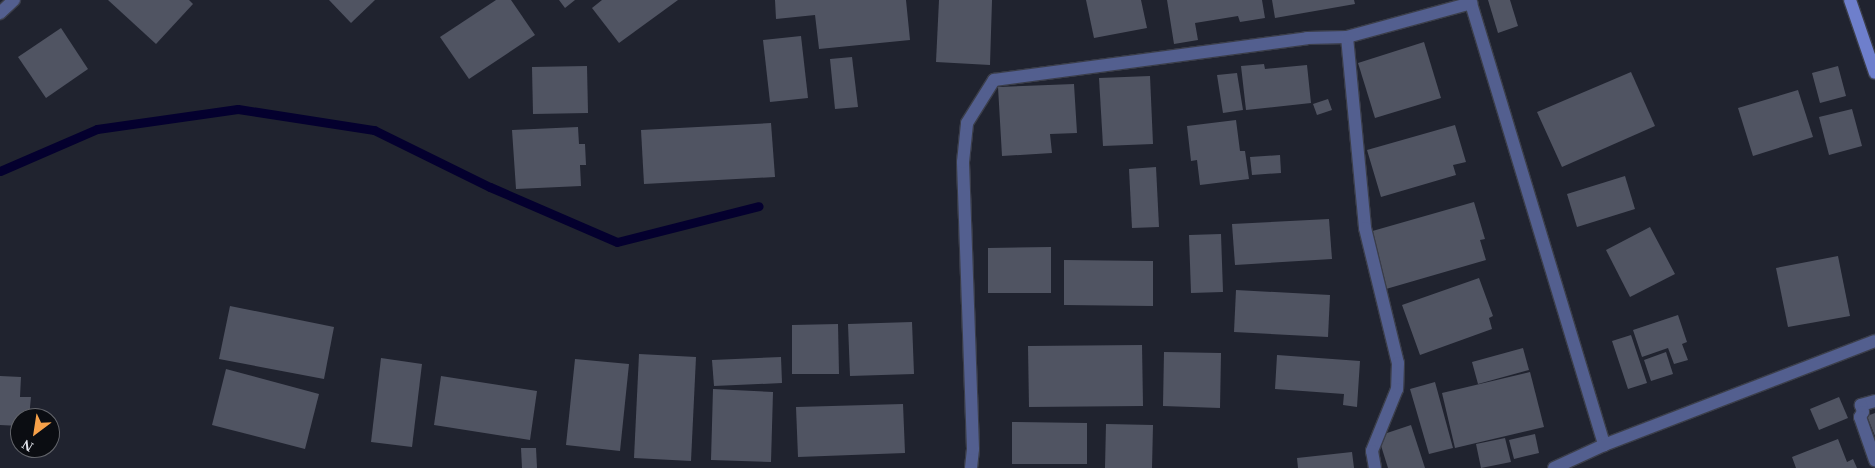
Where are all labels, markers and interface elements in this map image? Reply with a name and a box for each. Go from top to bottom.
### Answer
north arrow [10,408,60,458]
text: N [19,436,36,454]

